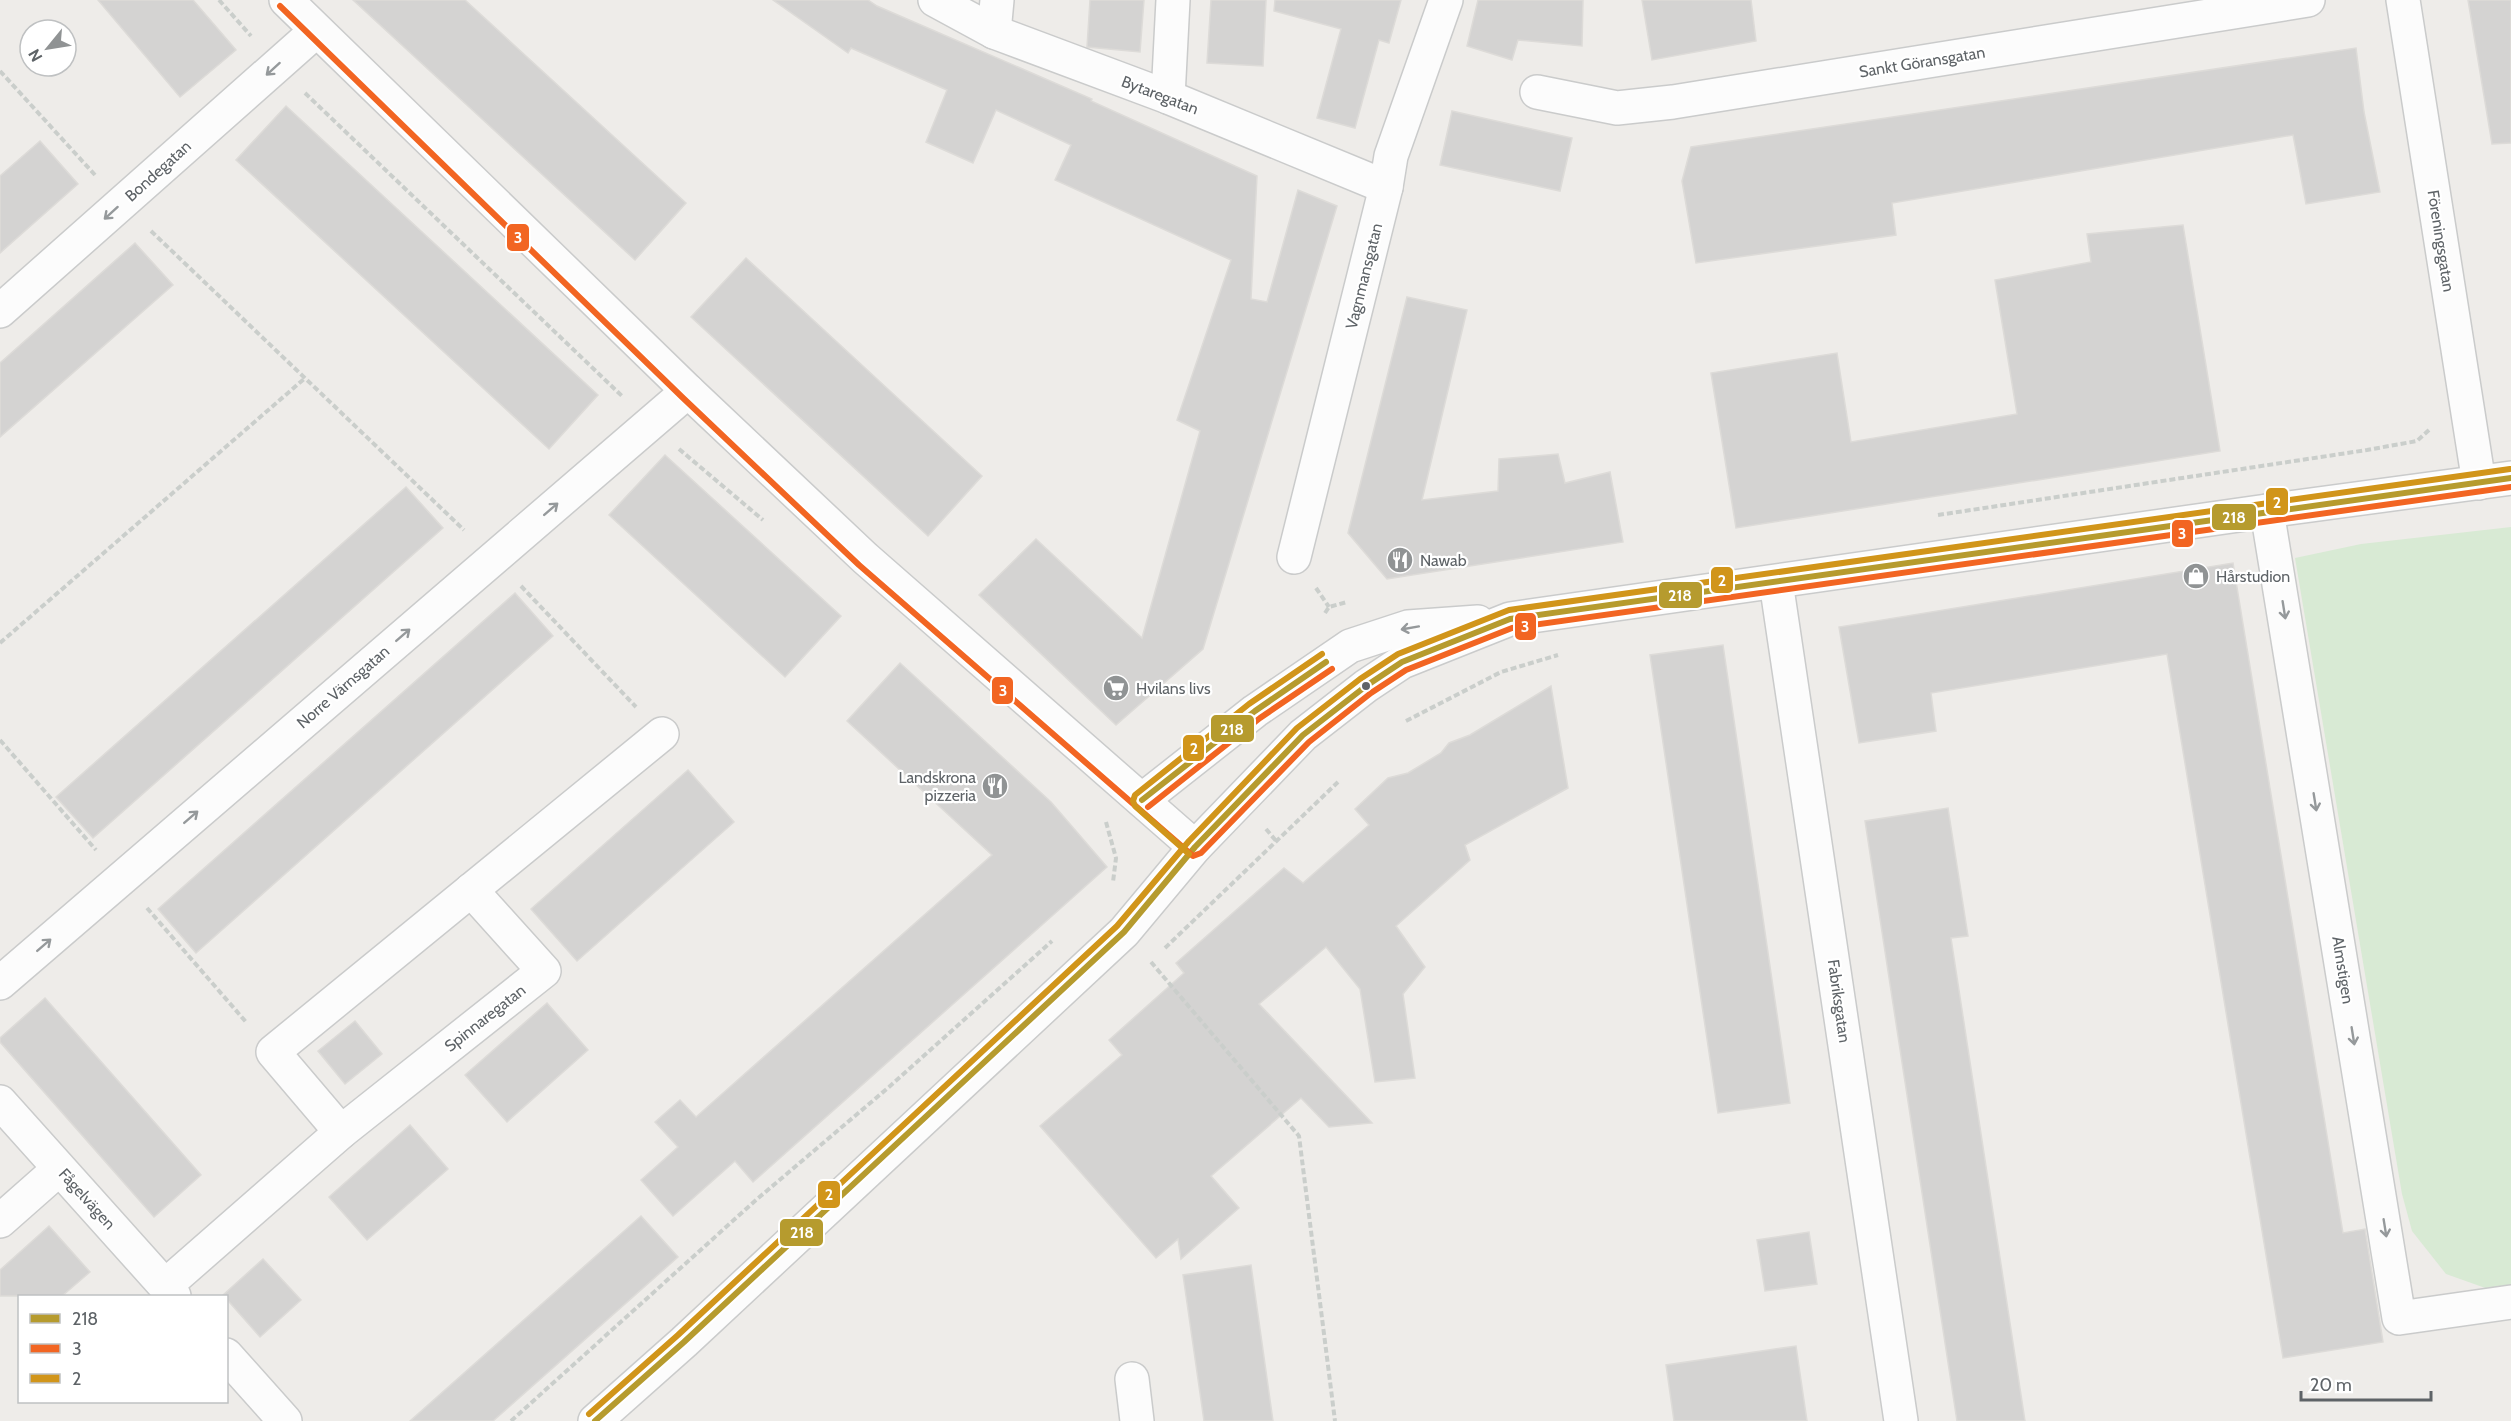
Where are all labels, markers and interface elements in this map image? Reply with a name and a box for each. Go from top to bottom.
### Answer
north arrow [18,18,78,78]
street label: Sankt Göransgatan [1858,43,1986,81]
text: N [24,46,46,65]
one-way arrow [265,62,280,76]
street label: Bytaregatan [1119,72,1201,118]
street label: Bondegatan [121,137,195,205]
street label: Föreningsgatan [2424,189,2458,293]
one-way arrow [103,206,119,219]
street label: Vagnmansgatan [1342,221,1386,331]
line badge: 3 [506,223,530,252]
text: 3 [514,228,522,247]
line badge: 2 [2265,487,2289,516]
text: 2 [2273,493,2281,512]
one-way arrow [543,502,559,515]
line badge: 218 [2211,503,2257,531]
text: 218 [2222,508,2246,527]
line badge: 3 [2171,519,2194,548]
text: 3 [2178,524,2186,543]
restaurant icon: Nawab [1385,545,1415,575]
place label: Nawab [1420,551,1467,570]
shop icon: Hårstudion [2181,561,2211,591]
line badge: 2 [1710,566,1734,594]
place label: Hårstudion [2216,567,2290,586]
text: 2 [1718,571,1726,590]
line badge: 218 [1658,581,1703,609]
text: 218 [1668,586,1692,605]
one-way arrow [2279,599,2290,619]
line badge: 3 [1514,612,1537,641]
text: 3 [1521,617,1529,636]
one-way arrow [1401,622,1420,633]
one-way arrow [395,629,411,642]
street label: Norre Värnsgatan [293,642,393,732]
supermarket icon: Hvilans livs [1101,673,1131,703]
line badge: 3 [991,676,1014,705]
place label: Hvilans livs [1136,679,1211,698]
unlabelled marker [1360,680,1372,692]
text: 3 [999,681,1007,700]
line badge: 218 [1210,714,1255,743]
text: 218 [1220,720,1244,739]
line badge: 2 [1182,734,1205,762]
text: 2 [1190,739,1198,758]
place label: Landskrona pizzeria [898,768,976,805]
restaurant icon: Landskrona pizzeria [980,771,1010,801]
one-way arrow [2310,792,2321,811]
one-way arrow [184,810,199,824]
street label: Almstigen [2328,935,2358,1005]
one-way arrow [36,938,51,952]
street label: Fabriksgatan [1824,958,1854,1044]
street label: Spinnaregatan [441,980,529,1056]
one-way arrow [2348,1026,2359,1045]
street label: Fågelvägen [55,1165,119,1233]
line badge: 2 [817,1180,841,1209]
text: 2 [825,1185,833,1204]
line badge: 218 [779,1218,824,1247]
one-way arrow [2379,1218,2390,1238]
text: 218 [790,1223,814,1242]
legend [18,1295,228,1403]
text: 218 [72,1308,98,1330]
text: 3 [72,1338,82,1360]
scale bar [2301,1364,2432,1402]
text: 2 [72,1368,81,1390]
text: 20 m [2310,1374,2352,1396]

